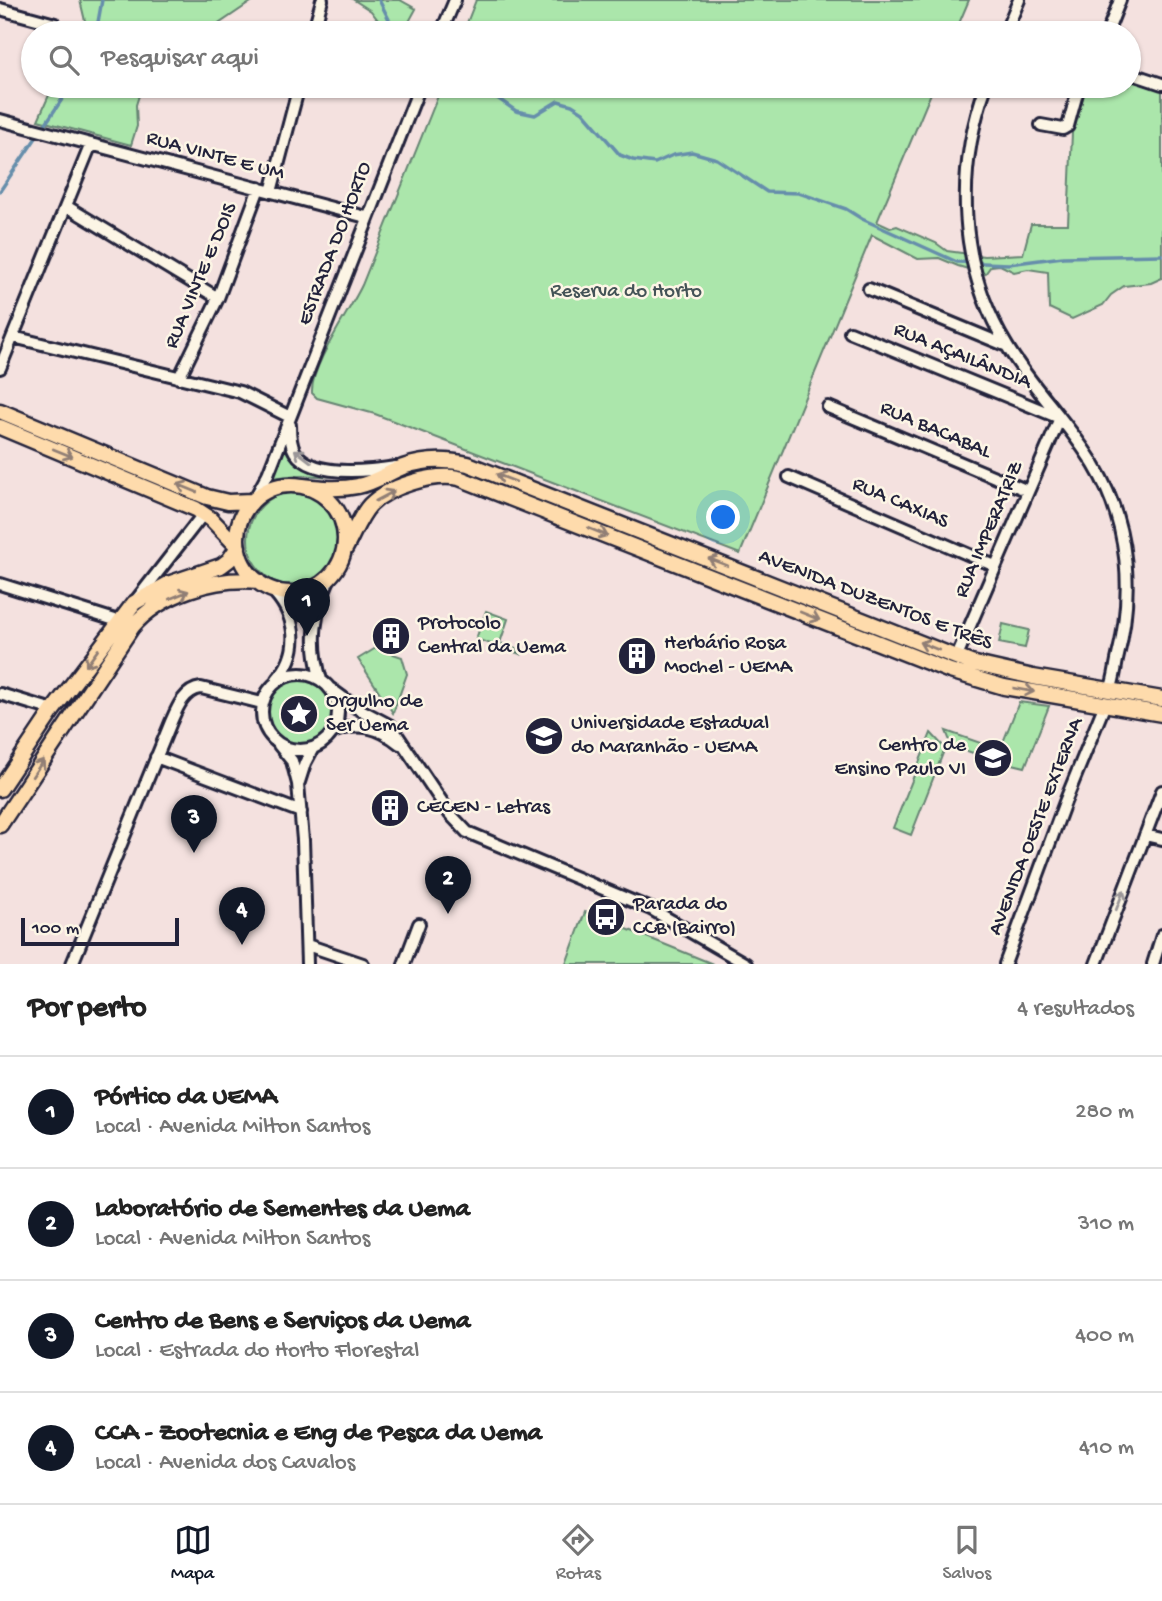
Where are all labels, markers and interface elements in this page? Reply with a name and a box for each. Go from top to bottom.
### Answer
search box [21,21,1141,98]
icon: search [45,41,83,79]
text: Pesquisar aqui [101,44,259,75]
street label: RUA VINTE E UM [143,127,287,188]
street label: ESTRADA DO HORTO [293,158,379,329]
street label: RUA VINTE E DOIS [160,199,244,353]
park label: Reserva do Horto [550,280,702,305]
street label: RUA AÇAILÂNDIA [889,318,1036,397]
street label: RUA BACABAL [876,396,995,466]
one-way arrow [52,447,73,460]
one-way arrow [294,449,312,465]
street label: RUA IMPERATRIZ [950,458,1030,602]
one-way arrow [496,471,517,484]
street label: RUA CAXIAS [848,472,952,536]
one-way arrow [176,481,198,494]
one-way arrow [374,489,395,502]
your location [706,500,740,534]
one-way arrow [587,526,609,539]
street label: AVENIDA DUZENTOS E TRÊS [755,545,996,657]
one-way arrow [707,554,729,567]
pin: 1 [284,578,330,636]
one-way arrow [168,588,189,601]
one-way arrow [798,610,820,623]
place label: Protocolo Central da Uema [417,612,567,661]
building icon: Protocolo Central da Uema [370,615,412,657]
place label: Herbário Rosa Mochel - UEMA [664,632,794,681]
building icon: Herbário Rosa Mochel - UEMA [616,635,658,677]
one-way arrow [919,639,940,652]
one-way arrow [84,648,99,667]
one-way arrow [1012,684,1035,697]
place label: Orgulho de Ser Uema [326,690,424,739]
place icon: Orgulho de Ser Uema [278,693,320,735]
place label: Universidade Estadual do Maranhão - UEMA [571,712,769,761]
street label: AVENIDA OESTE EXTERNA [984,713,1091,939]
school or university icon: Universidade Estadual do Maranhão - UEMA [523,715,565,757]
place label: Centro de Ensino Paulo VI [834,734,967,783]
school or university icon: Centro de Ensino Paulo VI [972,737,1014,779]
one-way arrow [30,759,45,778]
building icon: CECEN - Letras [369,787,411,829]
pin: 3 [171,795,217,853]
place label: CECEN - Letras [417,796,551,821]
pin: 2 [425,856,471,914]
pin: 4 [219,887,265,945]
one-way arrow [1115,890,1127,912]
place label: Parada do CCB (Bairro) [632,893,736,942]
bus stop icon: Parada do CCB (Bairro) [585,896,627,938]
scale bar [21,915,178,947]
text: 100 m [32,918,79,941]
text: Por perto [28,992,147,1027]
text: 4 resultados [1017,996,1134,1023]
text: Pórtico da UEMA [95,1083,277,1114]
text: 1 [46,1099,56,1126]
text: 280 m [1075,1099,1134,1126]
text: Local · Avenida Milton Santos [95,1114,370,1141]
text: Laboratório de Sementes da Uema [95,1195,470,1226]
text: 2 [45,1211,57,1238]
text: 310 m [1078,1211,1134,1238]
text: Local · Avenida Milton Santos [95,1226,370,1253]
text: Centro de Bens e Serviços da Uema [95,1307,471,1338]
text: 3 [45,1323,57,1350]
text: 400 m [1075,1323,1134,1350]
text: Local · Estrada do Horto Florestal [95,1338,419,1365]
text: CCA - Zootecnia e Eng de Pesca da Uema [95,1419,542,1450]
text: 4 [46,1435,56,1462]
text: 410 m [1079,1435,1134,1462]
text: Local · Avenida dos Cavalos [95,1450,355,1477]
tab: Mapa [171,1521,214,1586]
tab: Rotas [556,1521,601,1586]
tab: Salvos [942,1521,991,1586]

